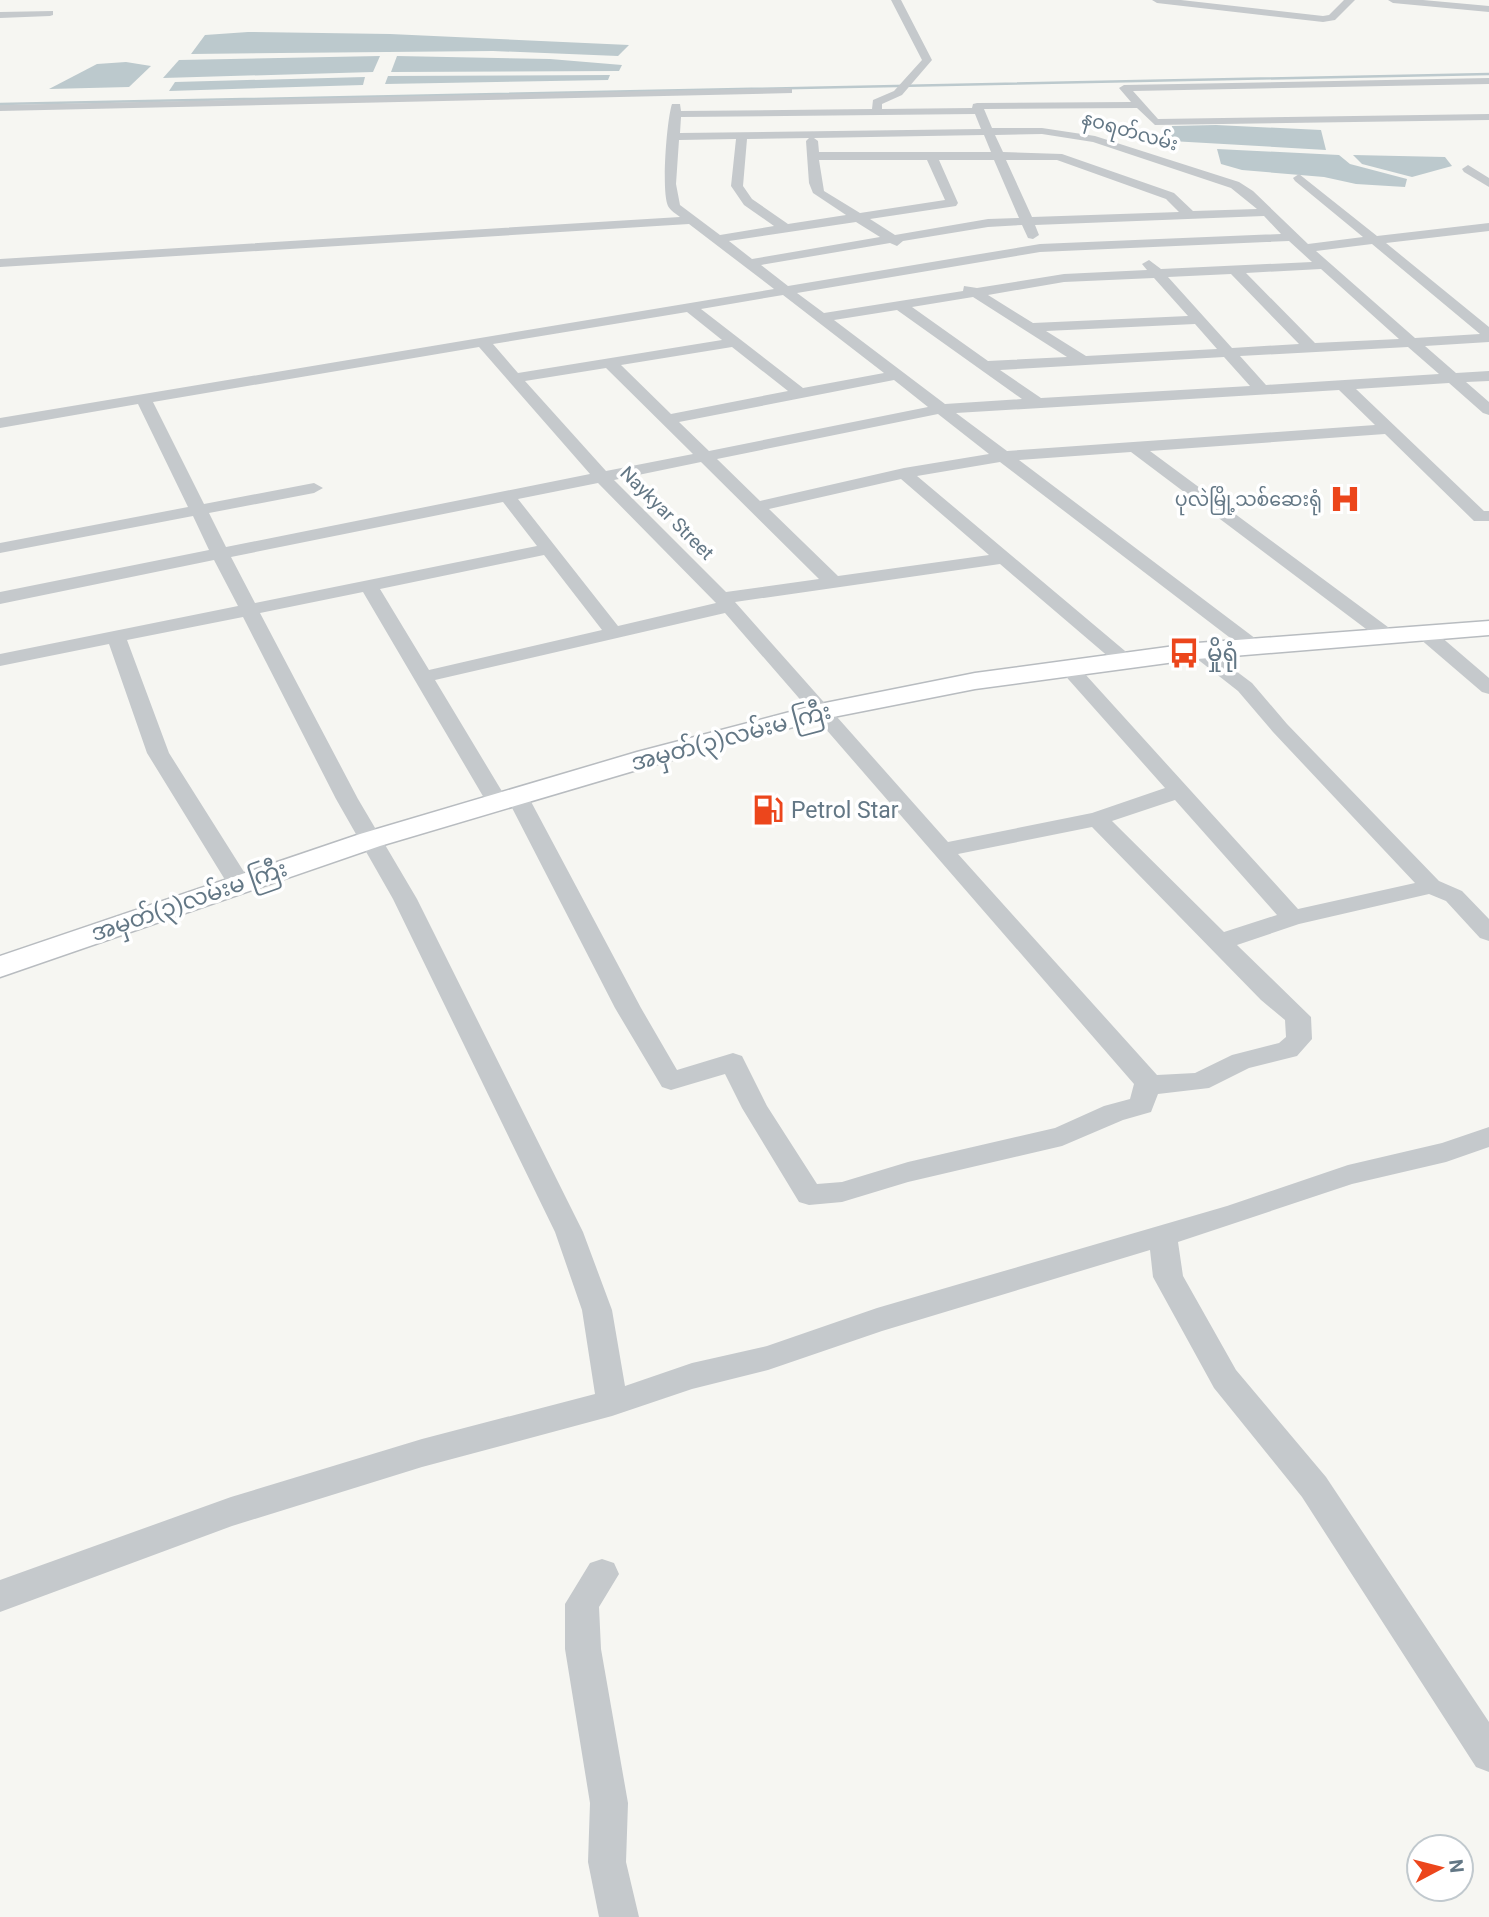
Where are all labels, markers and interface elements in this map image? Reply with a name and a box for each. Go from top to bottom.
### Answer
street label: နဝရတ်လမ်း [1078,103,1182,160]
street label: Naykyar Street [615,461,719,565]
hospital icon: ပုလဲမြို့သစ်ဆေးရုံ [1328,482,1362,516]
place label: ပုလဲမြို့သစ်ဆေးရုံ [1175,485,1322,516]
bus stop icon: မှိုရုံ [1167,636,1201,670]
place label: မှိုရုံ [1207,637,1238,672]
street label: အမှတ်(၃)လမ်းမ ကြီး [627,694,835,782]
fuel station icon: Petrol Star [751,793,785,827]
place label: Petrol Star [791,797,899,824]
street label: အမှတ်(၃)လမ်းမ ကြီး [86,852,292,952]
north arrow [1405,1833,1475,1903]
text: N [1444,1858,1469,1874]

